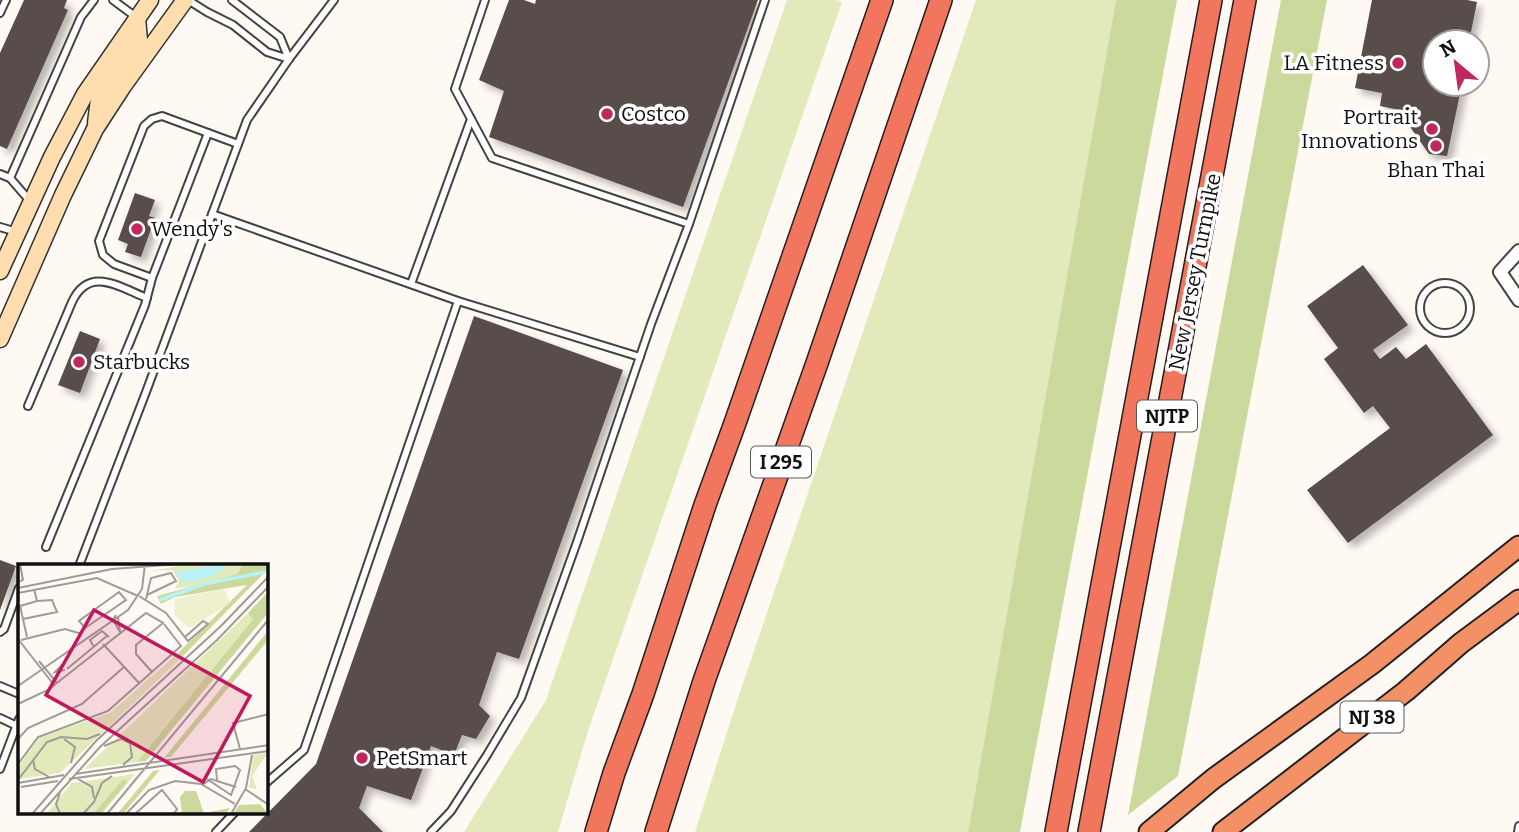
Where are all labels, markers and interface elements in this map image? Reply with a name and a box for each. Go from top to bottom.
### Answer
north arrow [1421,28,1491,98]
text: N [1436,35,1460,62]
place label: LA Fitness [1283,50,1384,76]
marker: LA Fitness [1390,55,1406,71]
place label: Costco [621,101,686,127]
place label: Portrait Innovations [1301,104,1418,154]
marker: Costco [599,106,615,122]
marker: Portrait Innovations [1424,121,1440,137]
marker: Bhan Thai [1428,138,1444,154]
place label: Bhan Thai [1387,157,1485,183]
street label: New Jersey Turnpike [1163,171,1227,373]
place label: Wendy's [151,216,233,242]
marker: Wendy's [129,221,145,237]
place label: Starbucks [93,349,190,375]
marker: Starbucks [71,354,87,370]
road number: NJTP [1137,400,1197,432]
road number: I 295 [751,446,811,477]
inset map [18,564,268,814]
road number: NJ 38 [1340,702,1404,732]
place label: PetSmart [376,745,468,771]
marker: PetSmart [354,750,370,766]

